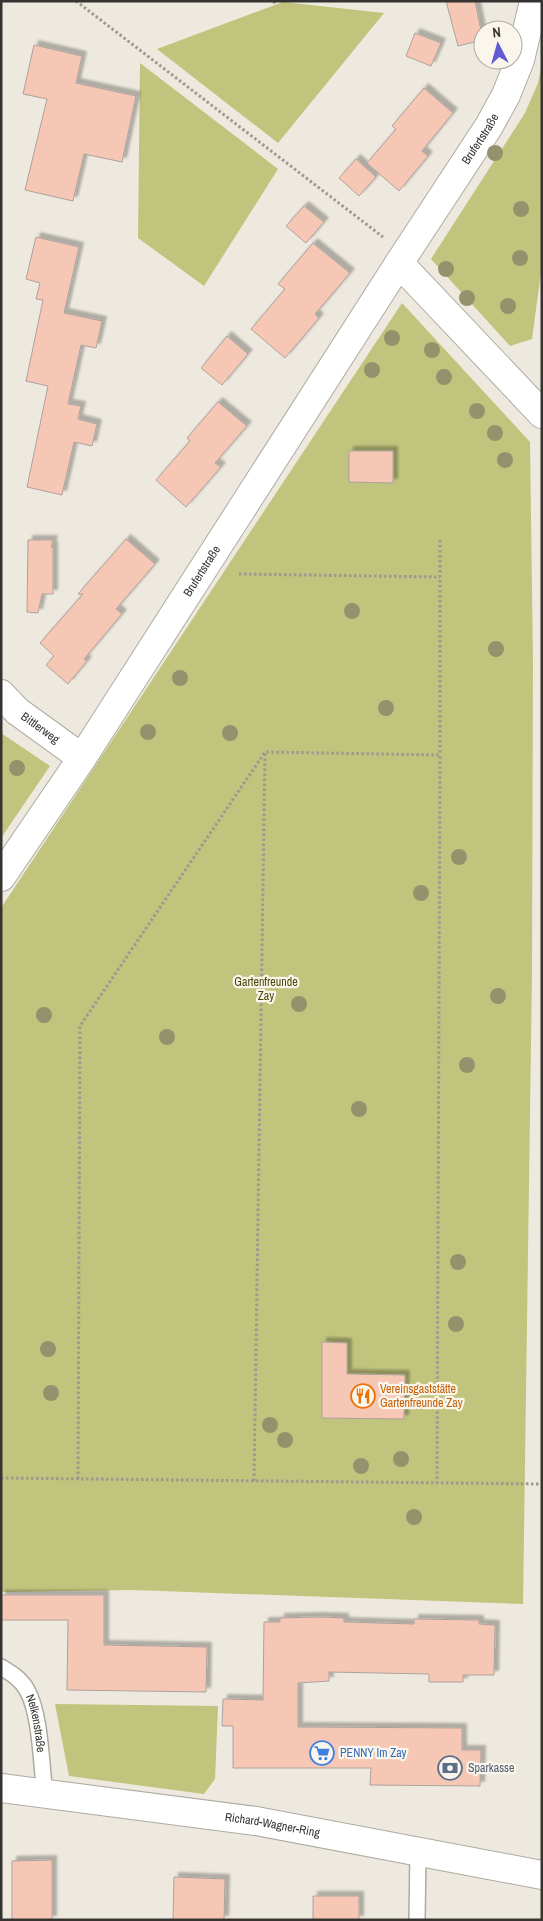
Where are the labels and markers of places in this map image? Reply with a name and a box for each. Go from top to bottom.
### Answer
place label: Vereinsgaststätte Gartenfreunde Zay [380,1381,463,1411]
restaurant icon: Vereinsgaststätte Gartenfreunde Zay [350,1383,376,1409]
supermarket icon: PENNY Im Zay [309,1740,335,1766]
place label: PENNY Im Zay [340,1745,407,1761]
bank icon: Sparkasse [437,1755,463,1781]
place label: Sparkasse [468,1760,515,1776]

